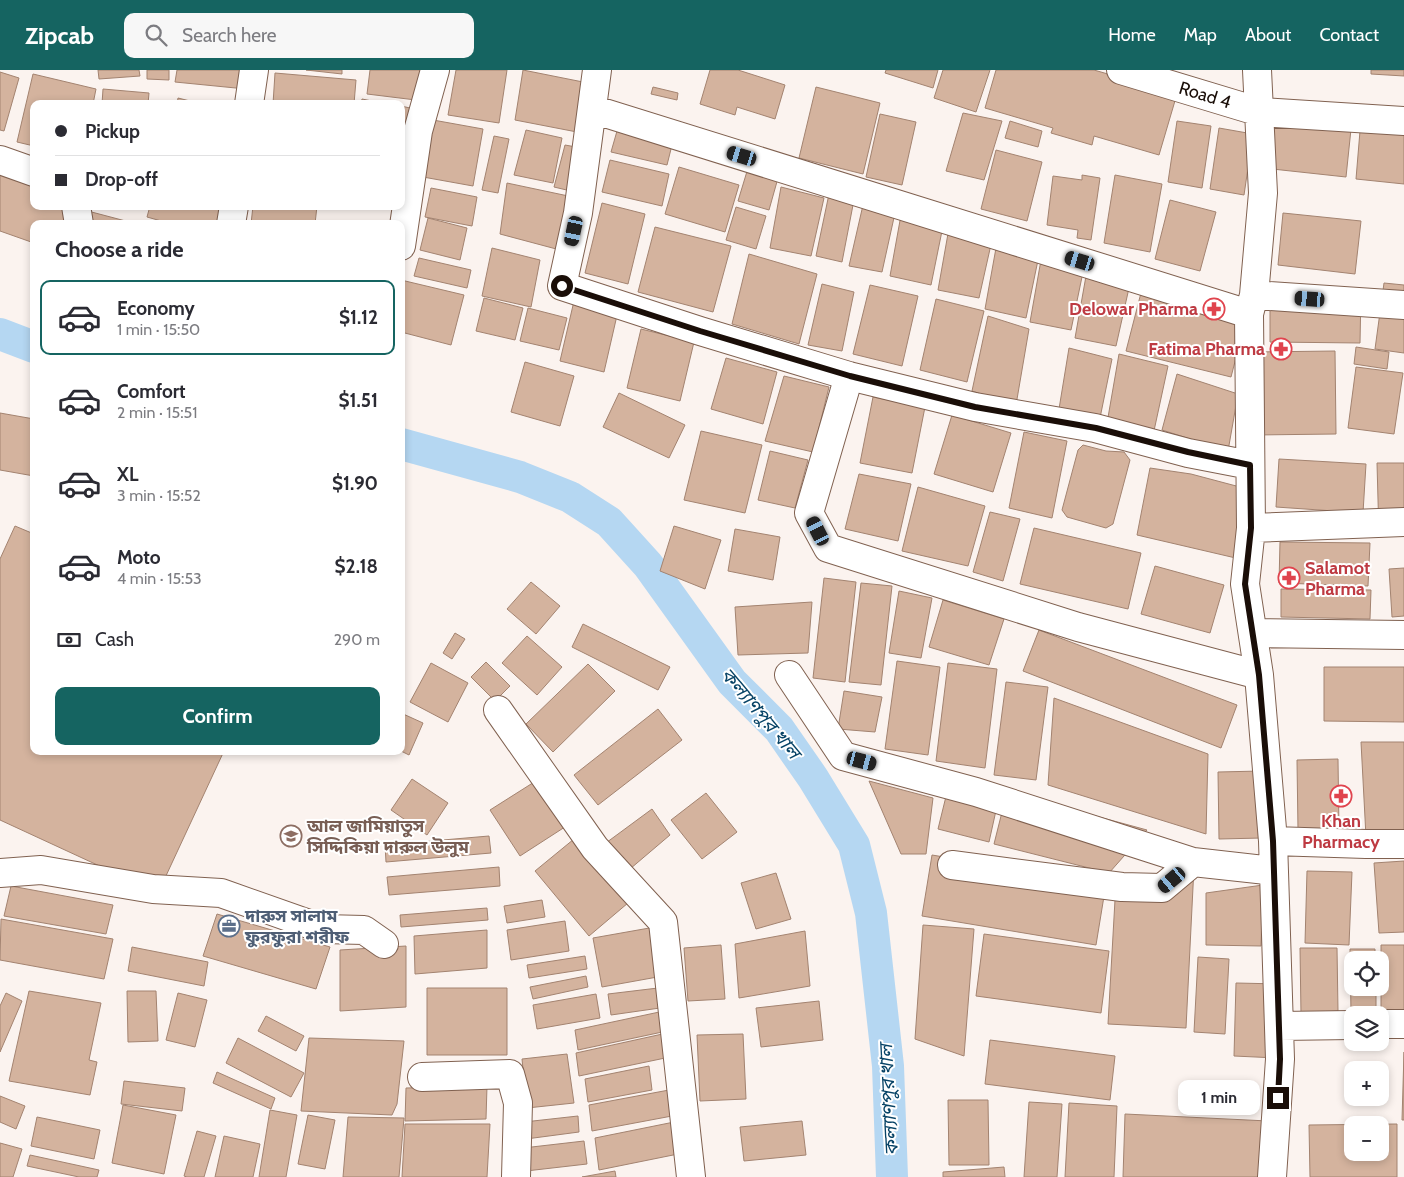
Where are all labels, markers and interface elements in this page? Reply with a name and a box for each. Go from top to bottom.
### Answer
search box [124,13,474,58]
text: Zipcab [25,21,94,50]
icon: search [142,21,170,49]
text: Search here [182,24,276,47]
text: Home [1108,24,1156,46]
text: Map [1184,24,1217,46]
text: About [1245,24,1291,46]
text: Contact [1319,24,1379,46]
street label: Road 4 [1176,77,1234,113]
text: Pickup [85,120,140,143]
car [725,144,758,168]
text: Drop-off [85,168,158,191]
car [563,215,584,247]
text: Choose a ride [55,236,184,263]
car [1063,249,1096,273]
route start [551,275,573,297]
car [1294,290,1325,308]
icon: car [57,295,102,340]
text: Economy [117,297,195,320]
pharmacy icon: Delowar Pharma [1202,297,1226,321]
place label: Delowar Pharma [1069,298,1198,320]
text: $1.12 [339,306,378,329]
text: 1 min · 15:50 [117,320,200,339]
pharmacy icon: Fatima Pharma [1269,337,1293,361]
place label: Fatima Pharma [1148,338,1265,360]
icon: car [57,378,102,423]
text: Comfort [117,380,186,403]
text: $1.51 [339,389,378,412]
text: 2 min · 15:51 [117,403,197,422]
icon: car [57,461,102,506]
text: XL [117,463,138,486]
text: $1.90 [332,472,378,495]
text: 3 min · 15:52 [117,486,201,505]
car [804,514,831,548]
icon: car [57,544,102,589]
text: Moto [117,546,161,569]
text: $2.18 [335,555,378,578]
place label: Salamot Pharma [1305,557,1370,600]
pharmacy icon: Salamot Pharma [1277,566,1301,590]
text: 4 min · 15:53 [117,569,202,588]
icon: cash [55,626,83,654]
text: Cash [95,628,134,651]
text: 290 m [334,630,380,649]
water label: কল্যাণপুর খাল [716,663,808,767]
button: Confirm [55,687,380,745]
car [845,750,878,772]
pharmacy icon: Khan Pharmacy [1329,784,1353,808]
place label: Khan Pharmacy [1302,810,1380,853]
place label: আল জামিয়াতুস সিদ্দিকিয়া দারুল উলুম [306,815,470,858]
school or university icon: আল জামিয়াতুস সিদ্দিকিয়া দারুল উলুম [279,824,303,848]
car [1155,865,1188,895]
place label: দারুস সালাম ফুরফুরা শরীফ [244,905,350,948]
office icon: দারুস সালাম ফুরফুরা শরীফ [217,914,241,938]
map controls [1344,951,1389,1161]
button: locate [1344,951,1389,996]
button: layers [1344,1006,1389,1051]
water label: কল্যাণপুর খাল [874,1040,903,1156]
button: + [1344,1061,1389,1106]
callout: 1 min [1178,1080,1260,1116]
route end [1267,1087,1289,1109]
text: 1 min [1201,1088,1237,1107]
button: − [1344,1116,1389,1161]

